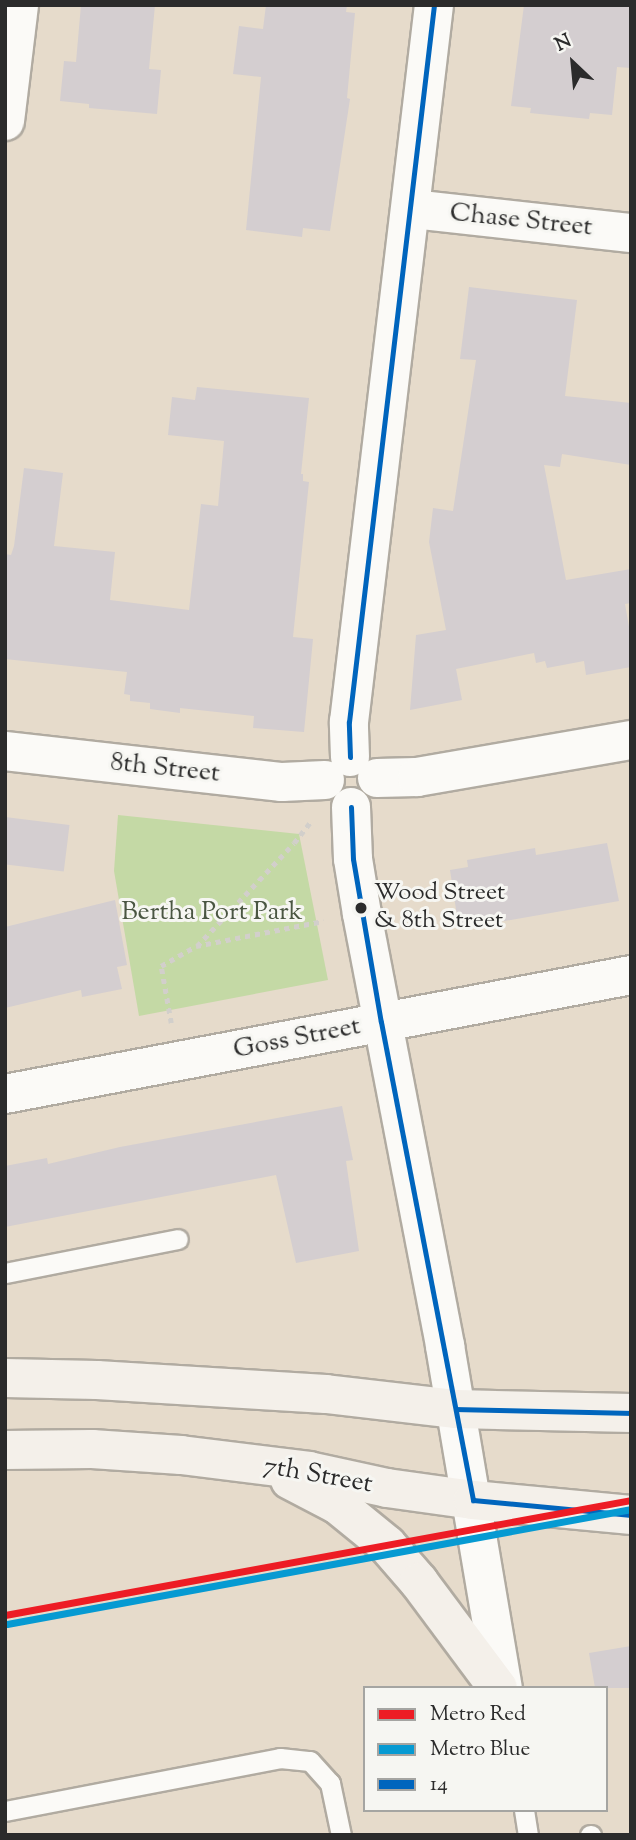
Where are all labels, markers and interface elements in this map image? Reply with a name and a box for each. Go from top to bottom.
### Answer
north arrow [538,28,608,98]
text: N [551,28,576,59]
street label: Chase Street [448,198,594,244]
street label: 8th Street [109,748,221,790]
place label: Wood Street & 8th Street [374,880,505,936]
park label: Bertha Port Park [121,897,303,929]
marker: Wood Street & 8th Street [354,901,368,915]
street label: Goss Street [231,1011,363,1067]
street label: 7th Street [261,1451,375,1501]
legend [363,1686,608,1812]
text: Metro Red [430,1700,526,1730]
text: Metro Blue [430,1735,530,1765]
text: 14 [430,1770,448,1800]

